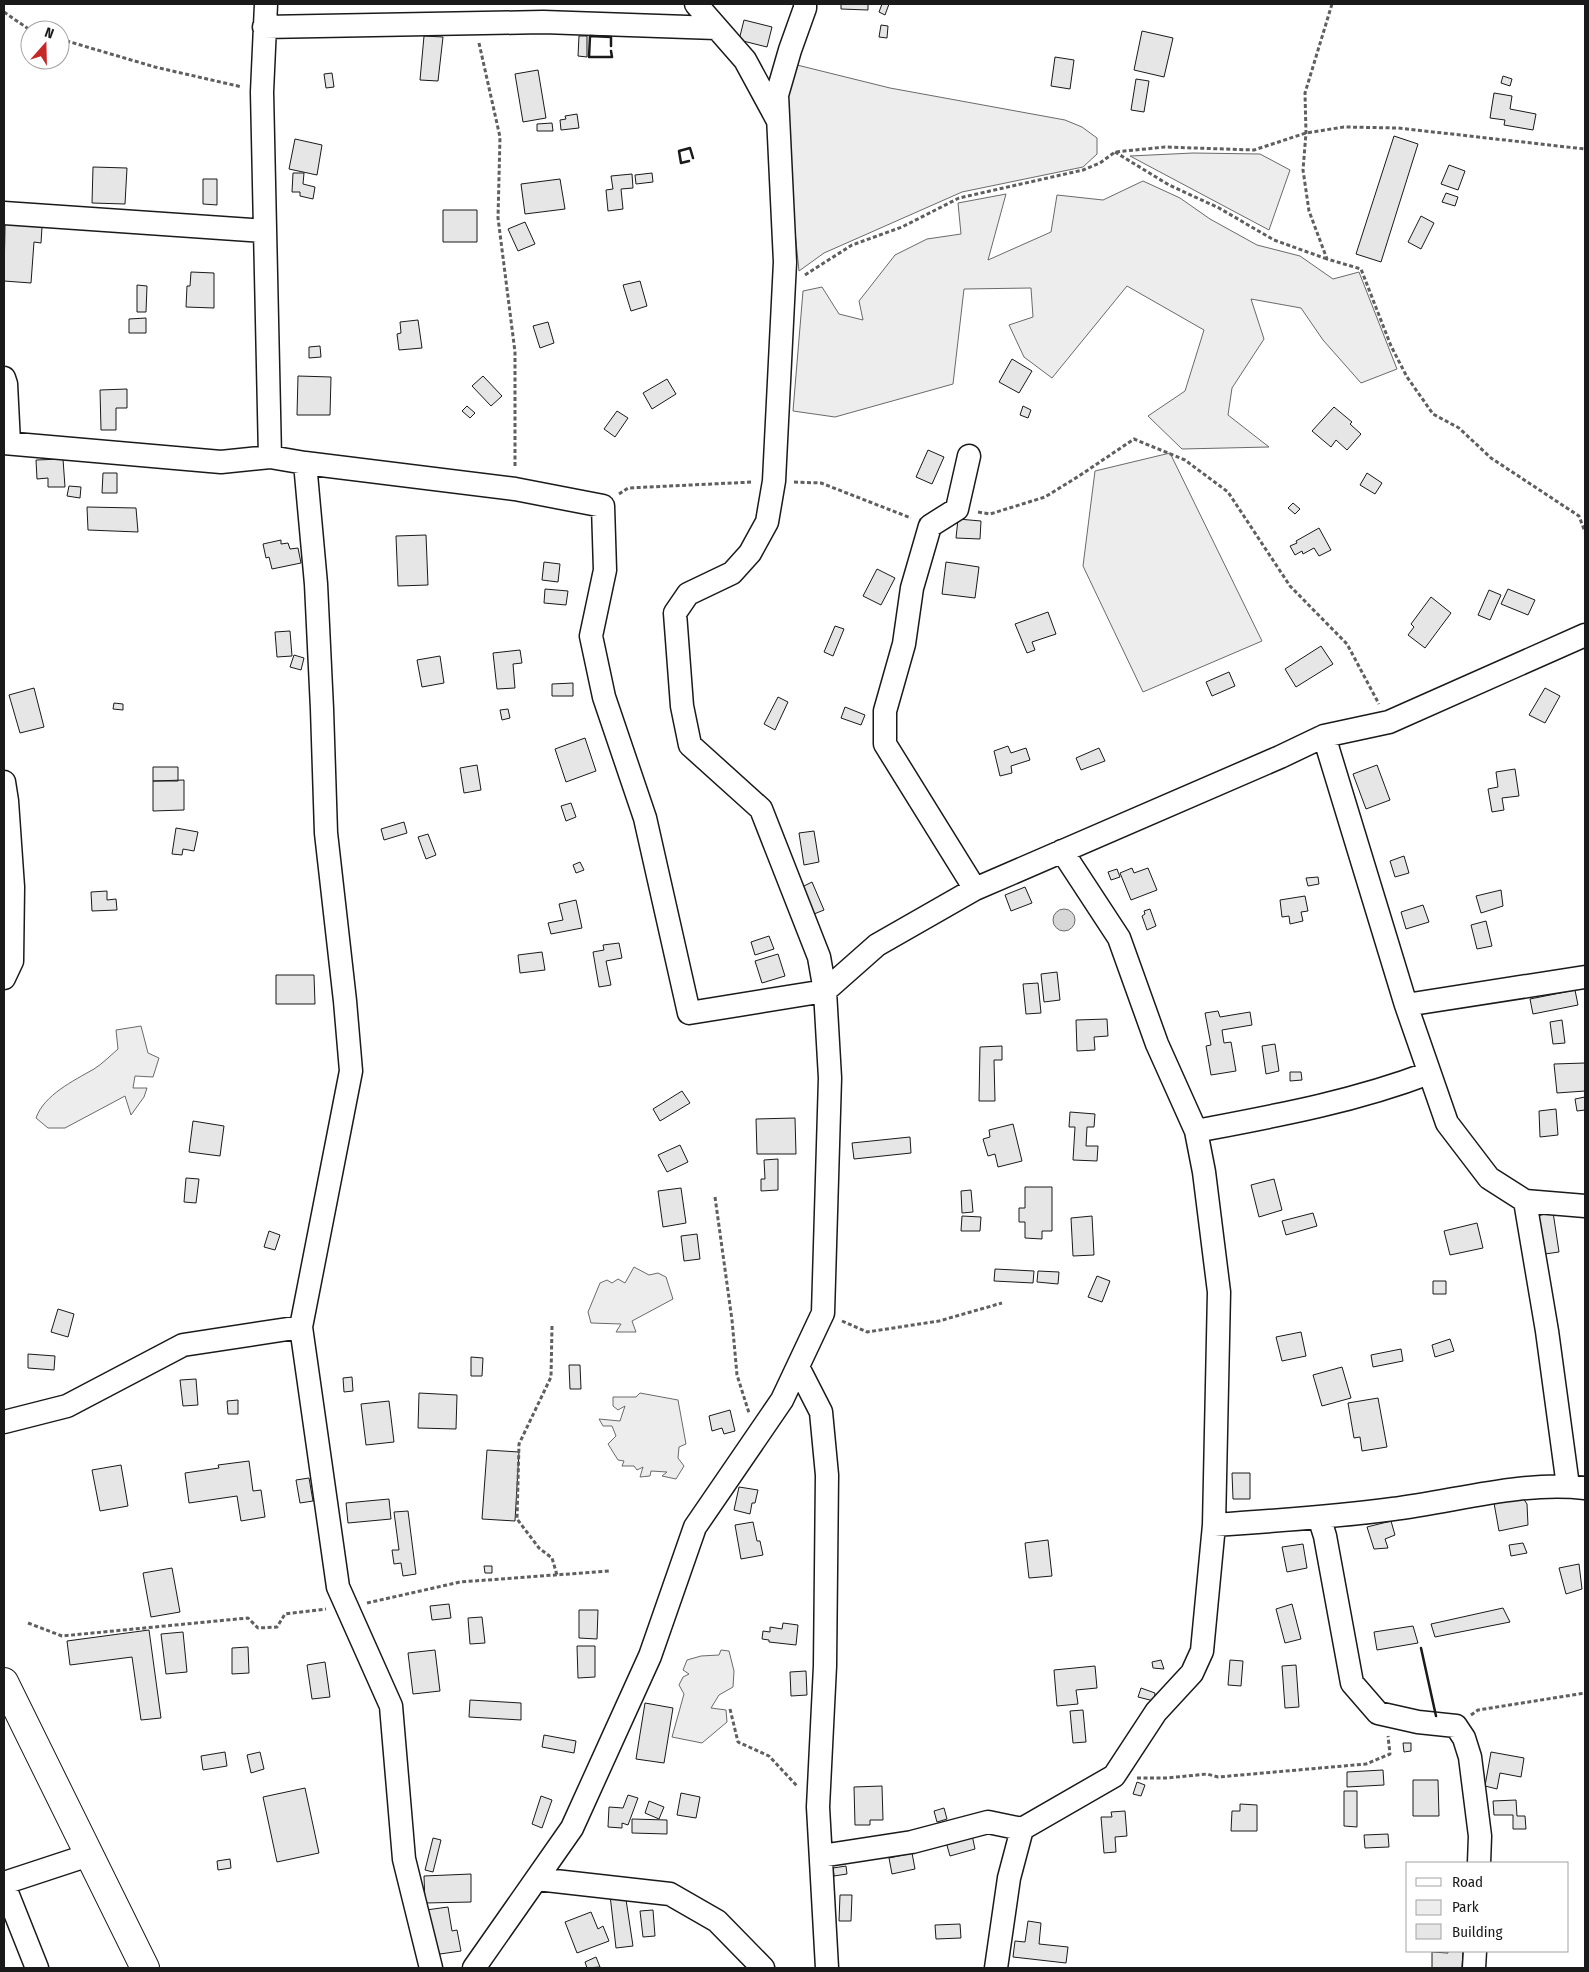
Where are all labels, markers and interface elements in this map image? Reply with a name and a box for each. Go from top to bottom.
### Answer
north arrow [20,20,70,70]
text: N [42,24,56,43]
legend [1406,1862,1569,1952]
text: Road [1452,1873,1483,1891]
text: Park [1452,1898,1479,1916]
text: Building [1452,1923,1503,1941]

